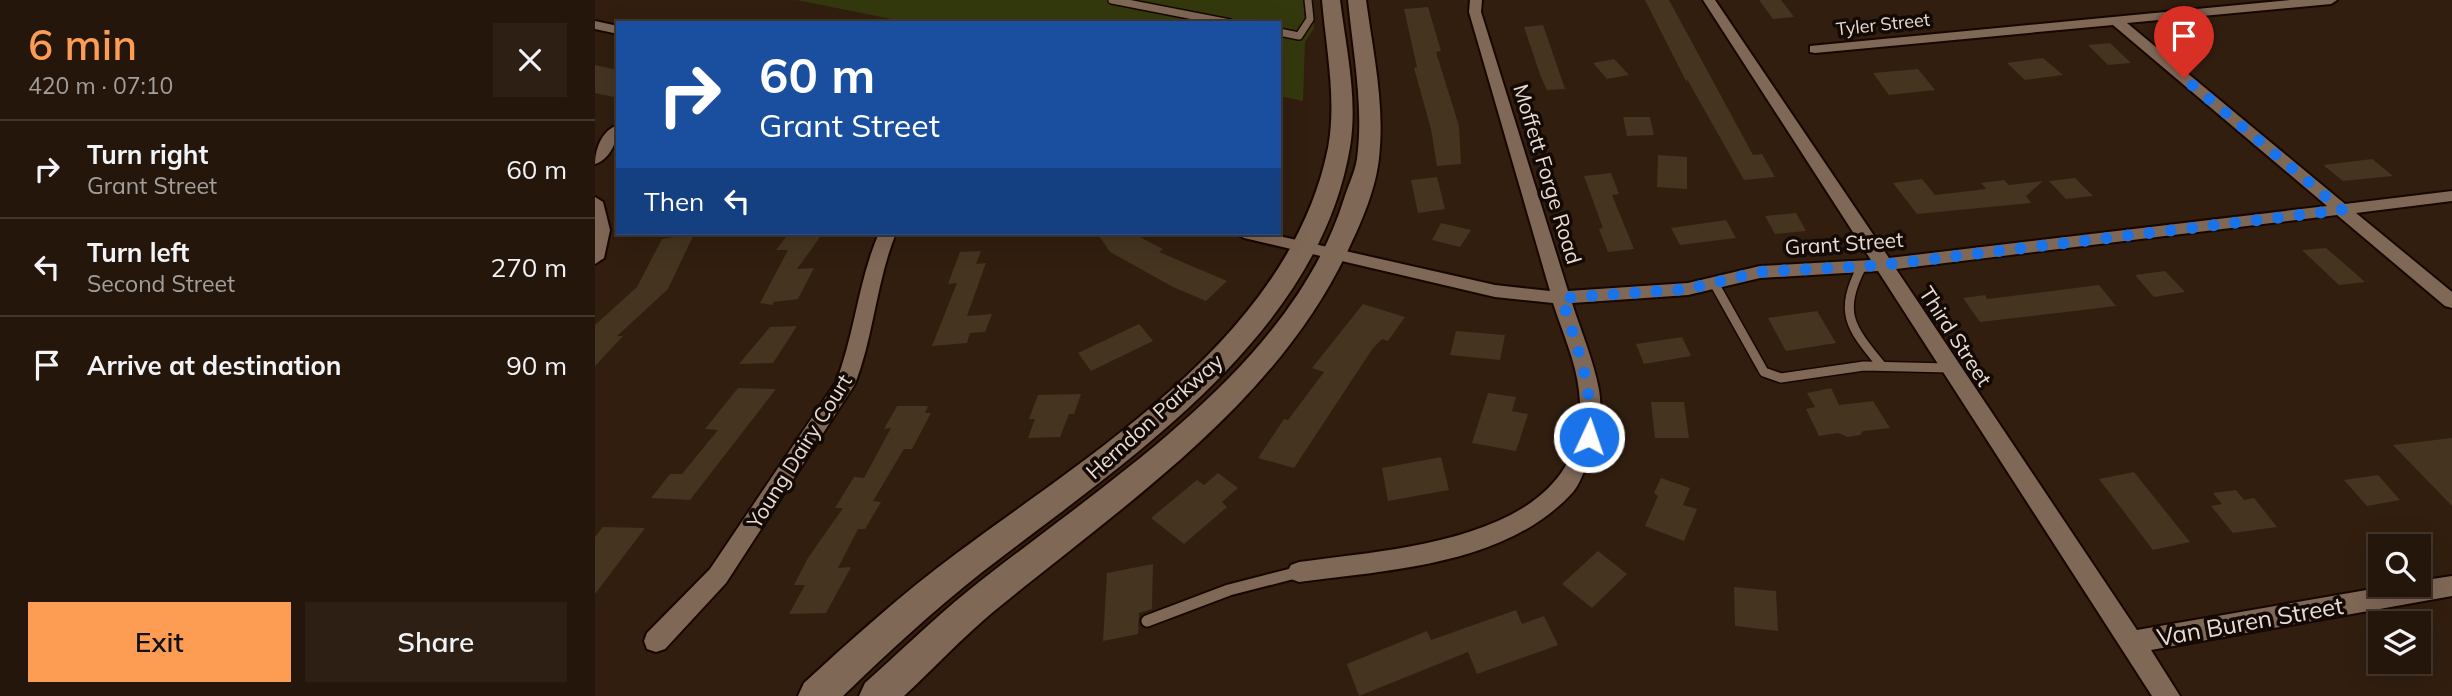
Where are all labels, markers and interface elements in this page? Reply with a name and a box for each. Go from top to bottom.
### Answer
pin [2154,6,2214,78]
street label: Tyler Street [1835,8,1931,40]
icon: arrive [2165,17,2203,55]
text: 6 min [28,18,137,71]
button: close [493,23,567,97]
text: 60 m [759,44,875,105]
icon: right [644,49,735,140]
text: 420 m · 07:10 [28,71,173,100]
street label: Moffett Forge Road [1508,81,1588,267]
text: Grant Street [759,105,940,145]
text: Turn right [87,138,208,171]
icon: right [28,150,66,188]
text: 60 m [506,153,567,186]
text: Grant Street [87,171,217,200]
icon: left [718,182,756,220]
text: Then [644,185,704,218]
street label: Grant Street [1784,226,1904,260]
text: Turn left [87,236,189,269]
icon: left [28,248,66,286]
text: 270 m [491,251,567,284]
text: Second Street [87,269,235,298]
street label: Third Street [1914,281,1998,391]
icon: arrive [28,346,66,384]
street label: Herndon Parkway [1080,348,1228,484]
text: Arrive at destination [87,349,342,382]
text: 90 m [506,349,567,382]
street label: Young Dairy Court [741,369,857,534]
position arrow [1552,400,1626,474]
map controls [2368,534,2431,674]
button: search [2368,534,2431,597]
street label: Van Buren Street [2155,590,2345,652]
button: Exit [28,602,291,682]
button: Share [305,602,567,682]
button: layers [2368,611,2431,674]

